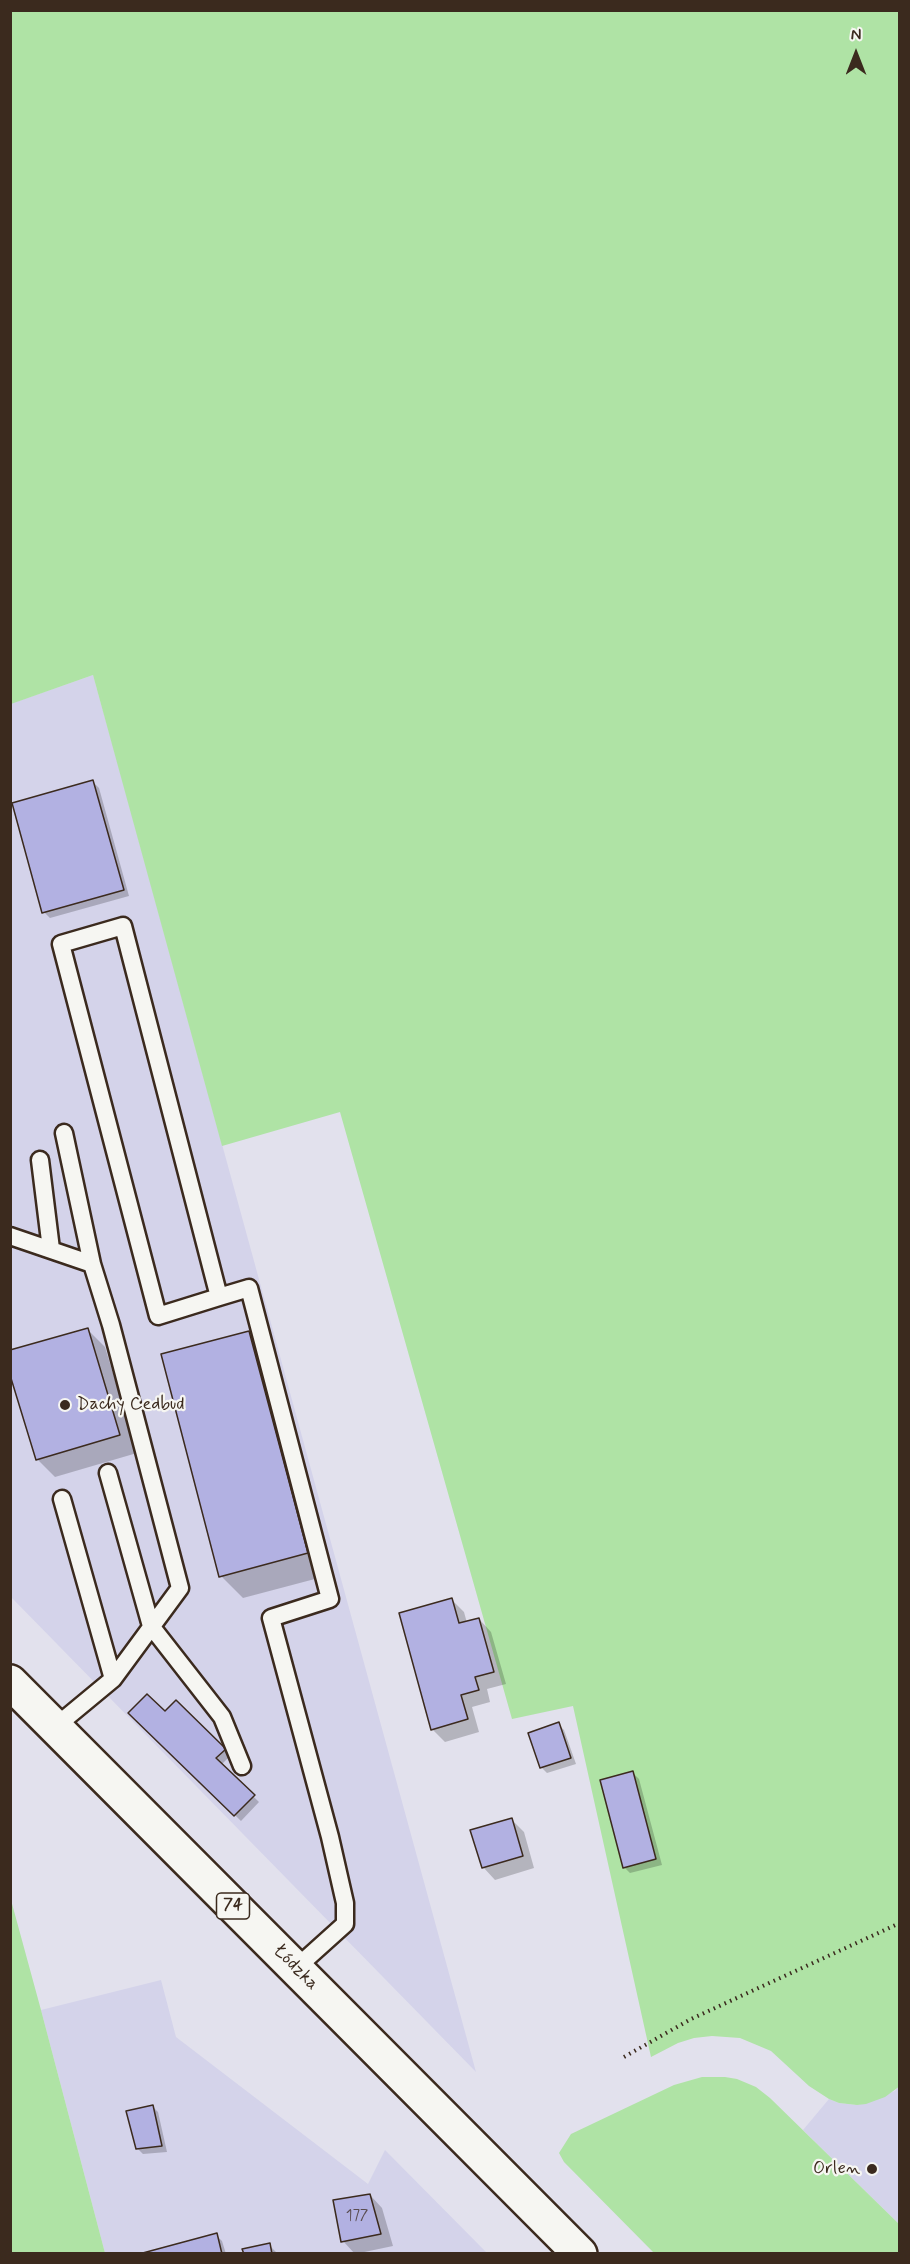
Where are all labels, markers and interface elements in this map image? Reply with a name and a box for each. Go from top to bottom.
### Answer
north arrow [826,24,886,84]
text: N [851,25,861,46]
place label: Dachy Cedbud [77,1394,185,1416]
marker: Dachy Cedbud [58,1398,72,1412]
road number: 74 [216,1893,250,1919]
street label: Łódzka [268,1941,322,1995]
place label: Orlen [813,2158,860,2180]
marker: Orlen [865,2162,879,2176]
house number: 177 [346,2208,368,2226]

